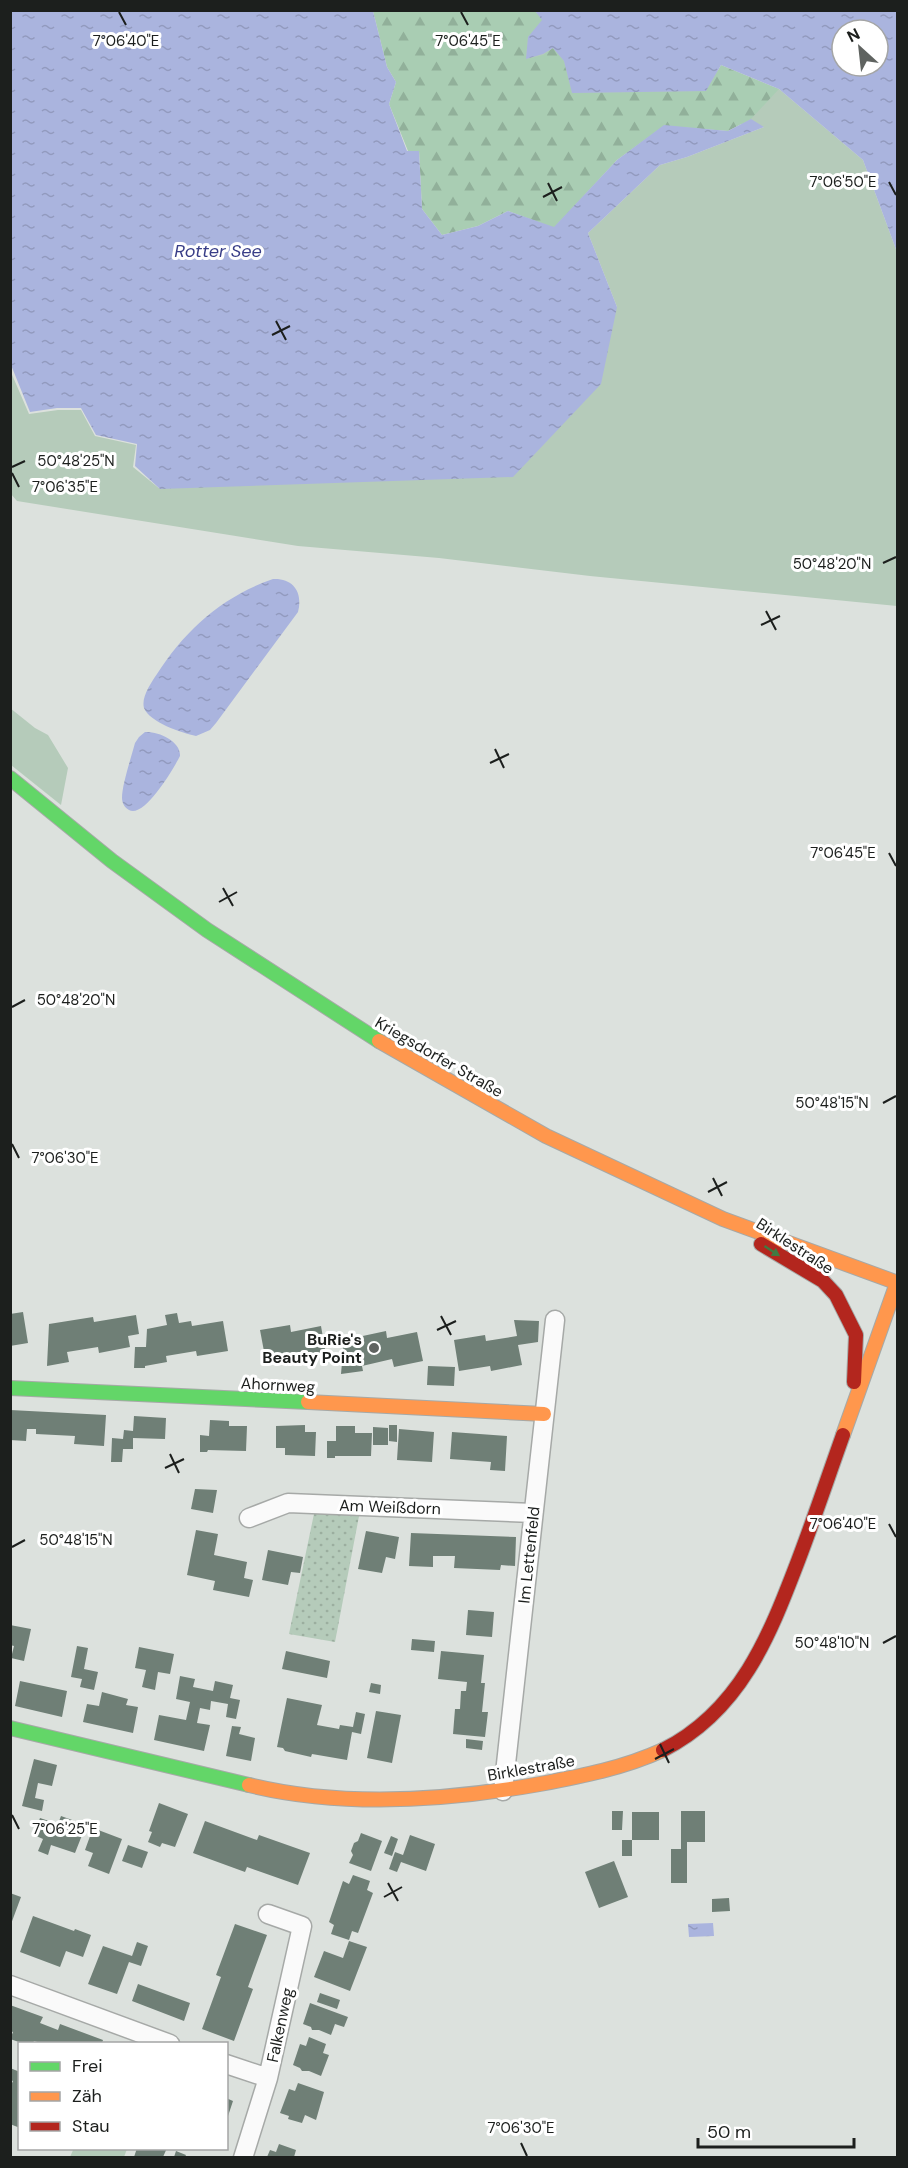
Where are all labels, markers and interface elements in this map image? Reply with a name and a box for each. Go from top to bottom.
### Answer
north arrow [830,18,890,78]
text: N [843,23,863,47]
text: 7°06'40"E [93,31,159,51]
text: 7°06'45"E [435,31,501,51]
text: 7°06'50"E [809,172,877,192]
water label: Rotter See [174,239,262,263]
text: 50°48'25"N [37,451,115,471]
text: 7°06'35"E [32,477,98,497]
text: 50°48'20"N [793,554,871,574]
text: 7°06'45"E [810,843,876,863]
text: 50°48'20"N [37,990,115,1010]
street label: Kriegsdorfer Straße [371,1012,507,1102]
text: 50°48'15"N [795,1093,869,1113]
text: 7°06'30"E [31,1148,99,1168]
street label: Birklestraße [752,1213,838,1279]
one-way arrow [764,1245,780,1256]
place label: BuRie's Beauty Point [262,1329,362,1368]
marker: BuRie's Beauty Point [367,1341,381,1355]
street label: Ahornweg [240,1373,316,1397]
street label: Am Weißdorn [339,1495,441,1519]
street label: Im Lettenfeld [513,1505,545,1605]
text: 7°06'40"E [810,1514,876,1534]
text: 50°48'15"N [39,1530,113,1550]
text: 50°48'10"N [795,1633,869,1653]
street label: Birklestraße [486,1750,576,1786]
text: 7°06'25"E [32,1819,98,1839]
street label: Falkenweg [262,1986,298,2064]
legend [18,2042,228,2150]
text: Frei [72,2054,103,2078]
text: Zäh [72,2084,102,2108]
scale bar [698,2111,854,2149]
text: Stau [72,2114,110,2138]
text: 7°06'30"E [487,2118,555,2138]
text: 50 m [707,2120,751,2144]

